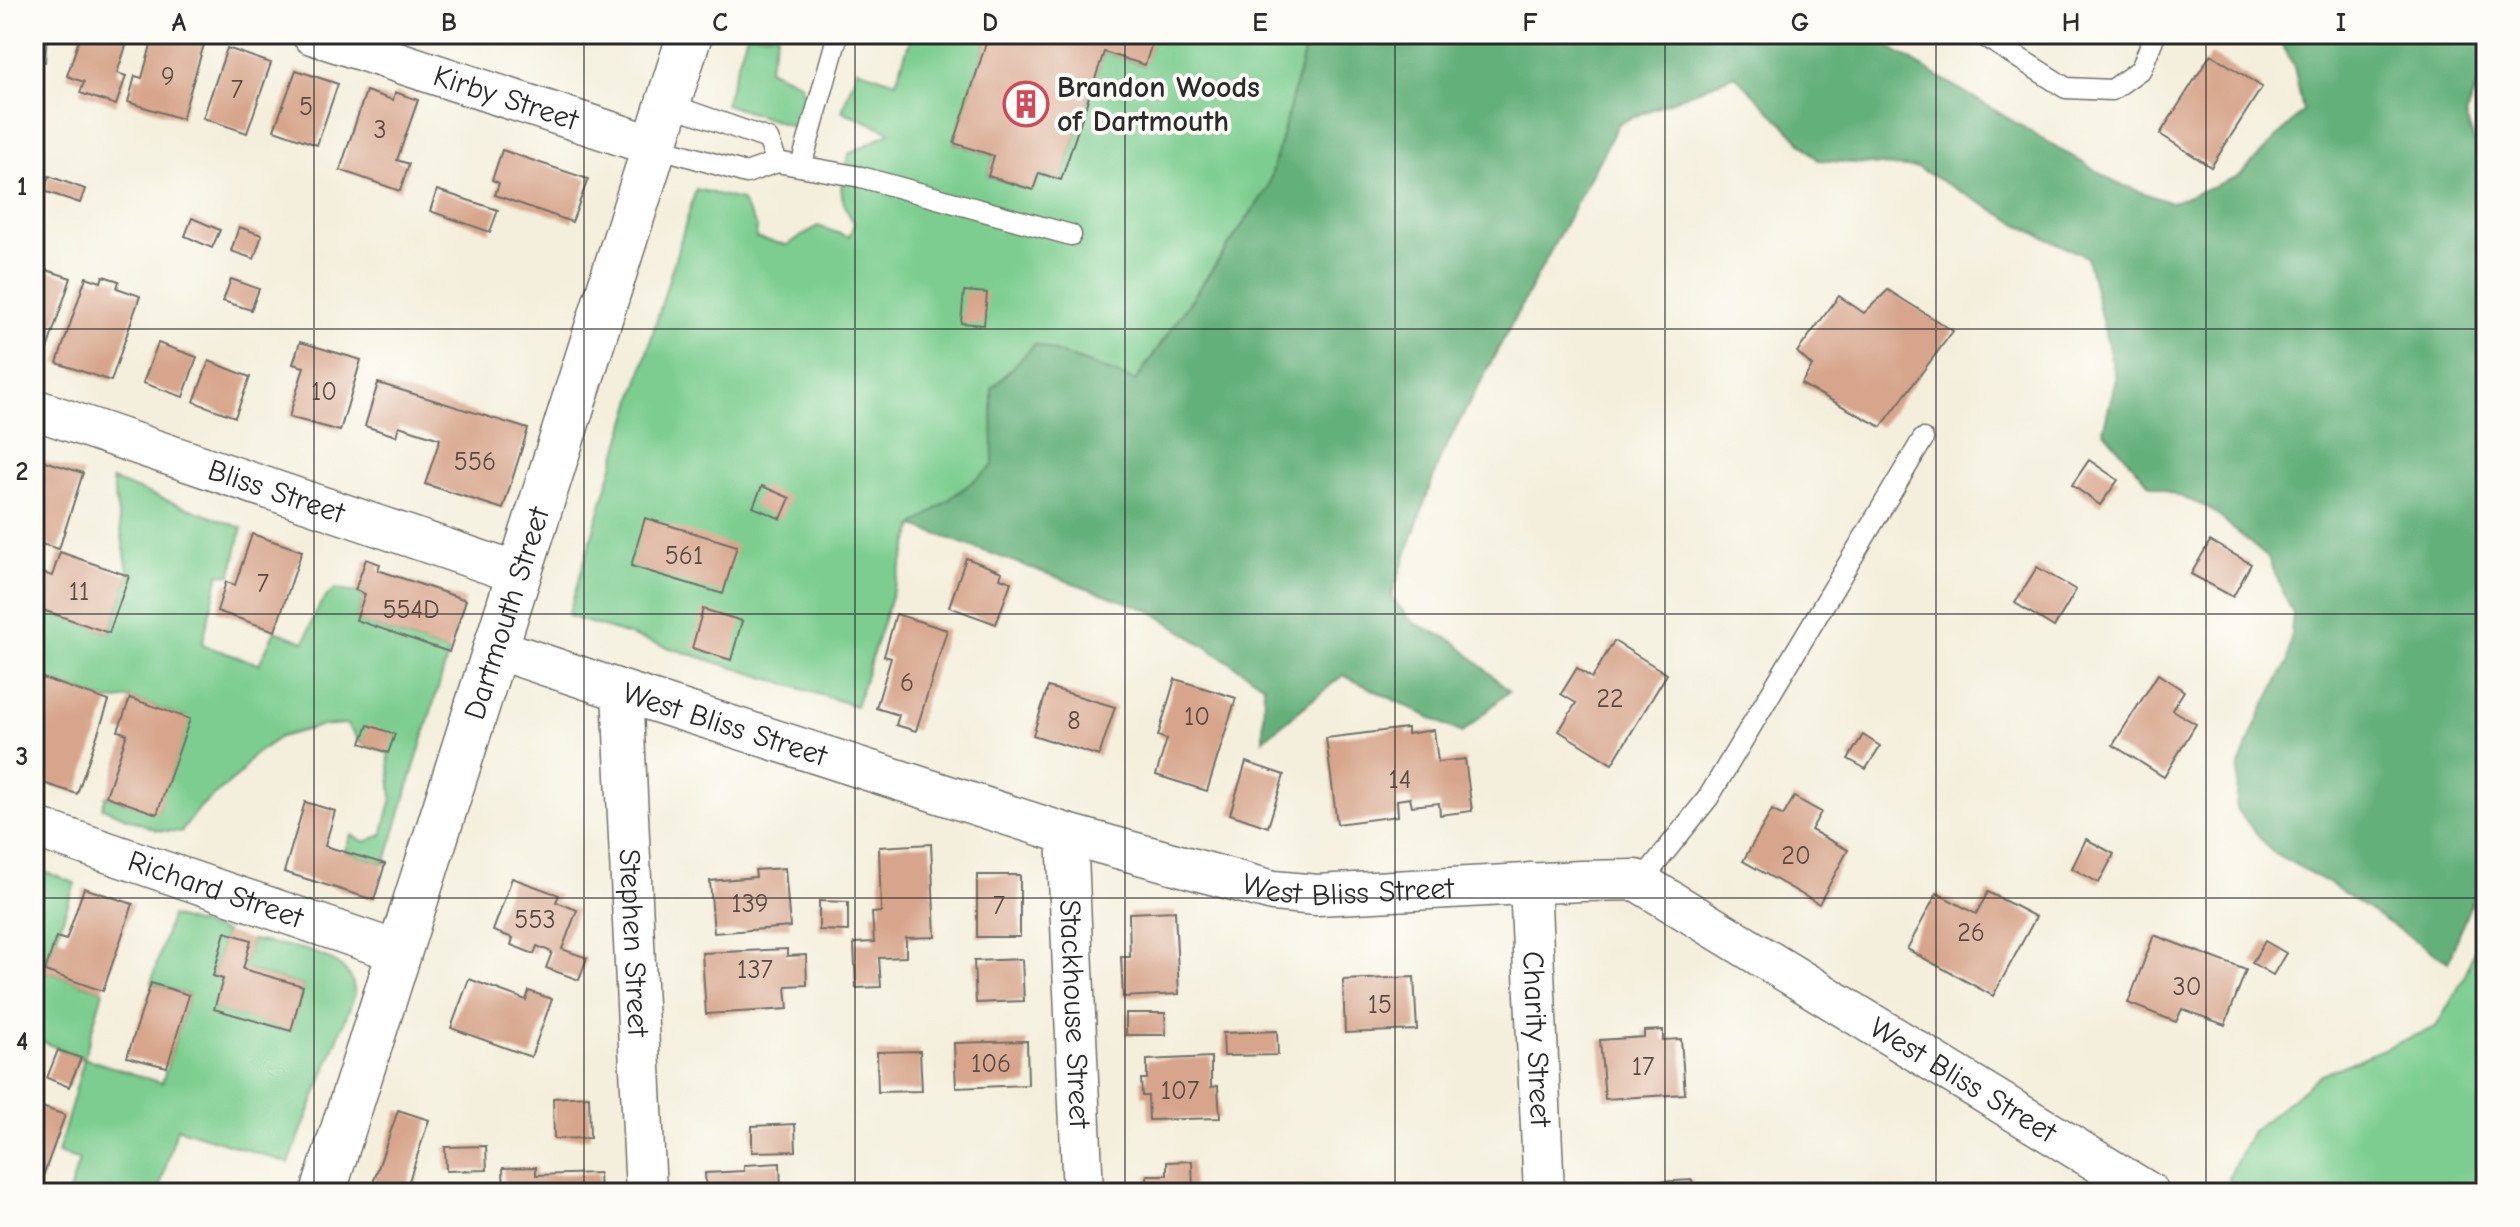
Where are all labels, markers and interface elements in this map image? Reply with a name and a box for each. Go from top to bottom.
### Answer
text: A [172,8,187,38]
text: B [441,8,457,38]
text: C [712,8,728,38]
text: D [982,8,998,38]
text: E [1252,8,1268,38]
text: F [1522,8,1538,38]
text: G [1791,8,1809,38]
text: H [2062,8,2080,38]
text: I [2336,8,2346,38]
street label: Kirby Street [429,58,584,138]
house number: 9 [161,62,175,92]
place label: Brandon Woods of Dartmouth [1057,70,1260,139]
house number: 7 [231,75,243,105]
building icon: Brandon Woods of Dartmouth [1002,80,1050,128]
house number: 5 [299,92,313,122]
house number: 3 [373,115,387,145]
text: 1 [17,172,27,202]
house number: 10 [311,377,337,407]
house number: 556 [454,447,496,477]
street label: Bliss Street [203,452,351,531]
text: 2 [16,457,28,487]
street label: Dartmouth Street [457,502,557,724]
house number: 561 [665,541,703,571]
house number: 7 [257,569,269,599]
house number: 11 [69,577,89,607]
house number: 554D [382,595,440,625]
house number: 6 [900,668,914,698]
street label: West Bliss Street [619,675,833,774]
house number: 22 [1596,684,1624,714]
house number: 10 [1184,702,1210,732]
house number: 8 [1067,706,1081,736]
text: 3 [16,742,28,772]
house number: 14 [1389,765,1411,795]
house number: 20 [1781,841,1811,871]
street label: Richard Street [123,843,309,936]
street label: Stephen Street [612,848,656,1039]
street label: West Bliss Street [1238,866,1456,913]
house number: 139 [731,889,769,919]
house number: 7 [993,891,1005,921]
street label: Stackhouse Street [1052,899,1098,1130]
house number: 553 [514,905,556,935]
house number: 26 [1957,918,1985,948]
street label: Charity Street [1516,950,1559,1129]
house number: 137 [737,955,773,985]
house number: 30 [2173,972,2202,1002]
house number: 15 [1368,990,1392,1020]
street label: West Bliss Street [1864,1009,2064,1151]
text: 4 [16,1027,28,1057]
house number: 106 [971,1049,1011,1079]
house number: 17 [1632,1052,1654,1082]
house number: 107 [1161,1076,1199,1106]

